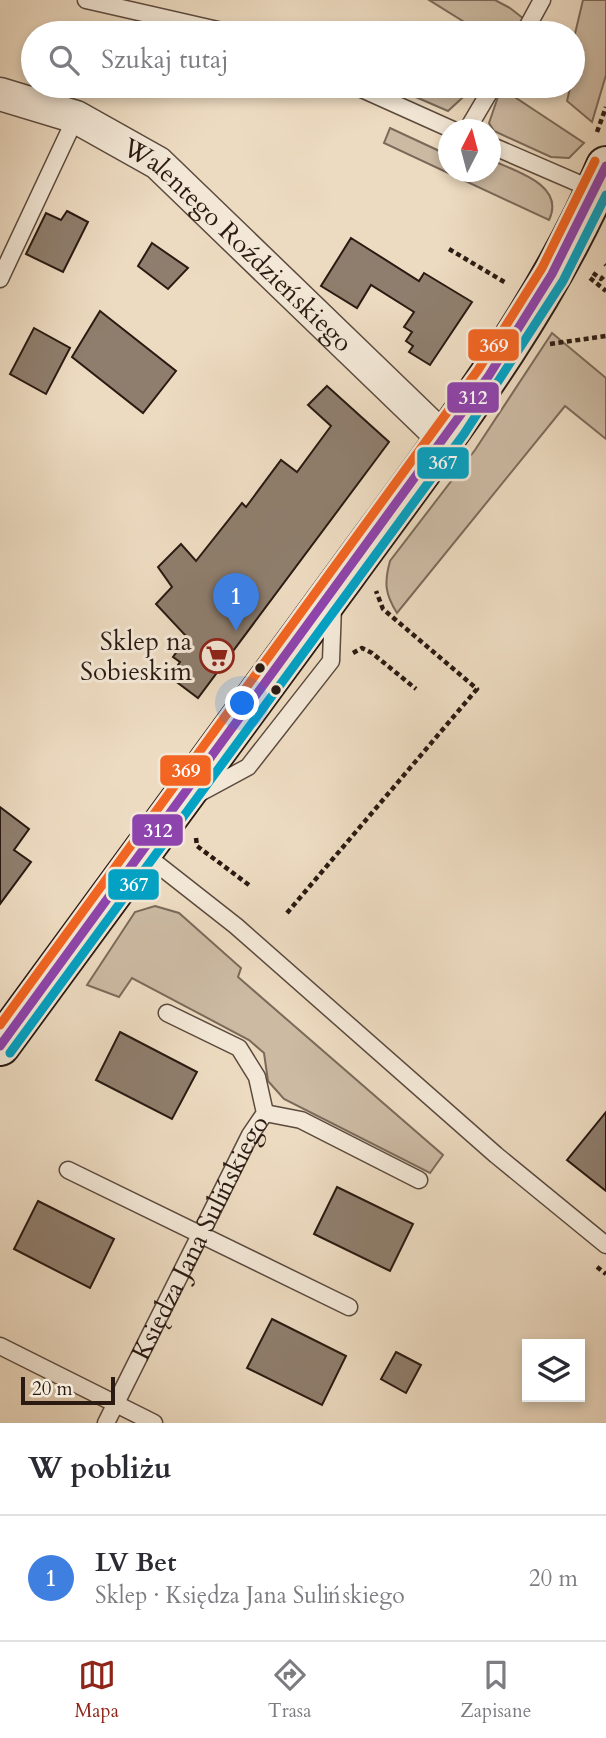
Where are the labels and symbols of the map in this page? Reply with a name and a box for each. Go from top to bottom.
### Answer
north arrow [438,119,501,182]
street label: Walentego Roździeńskiego [116,129,360,360]
line badge: 369 [467,328,520,362]
text: 369 [479,333,509,359]
line badge: 312 [446,381,500,414]
text: 312 [458,385,488,411]
line badge: 367 [416,446,470,480]
text: 367 [428,450,458,476]
pin: 1 [213,573,259,631]
place label: Sklep na Sobieskim [80,624,192,689]
supermarket icon: Sklep na Sobieskim [198,637,236,675]
unlabelled marker [253,661,267,675]
unlabelled marker [269,683,283,697]
your location [225,686,259,720]
line badge: 369 [159,754,212,787]
text: 369 [171,758,201,784]
line badge: 312 [131,813,184,847]
text: 312 [143,818,173,844]
line badge: 367 [107,868,160,901]
text: 367 [119,872,149,898]
street label: Księdza Jana Sulińskiego [123,1108,277,1366]
scale bar [21,1374,116,1406]

